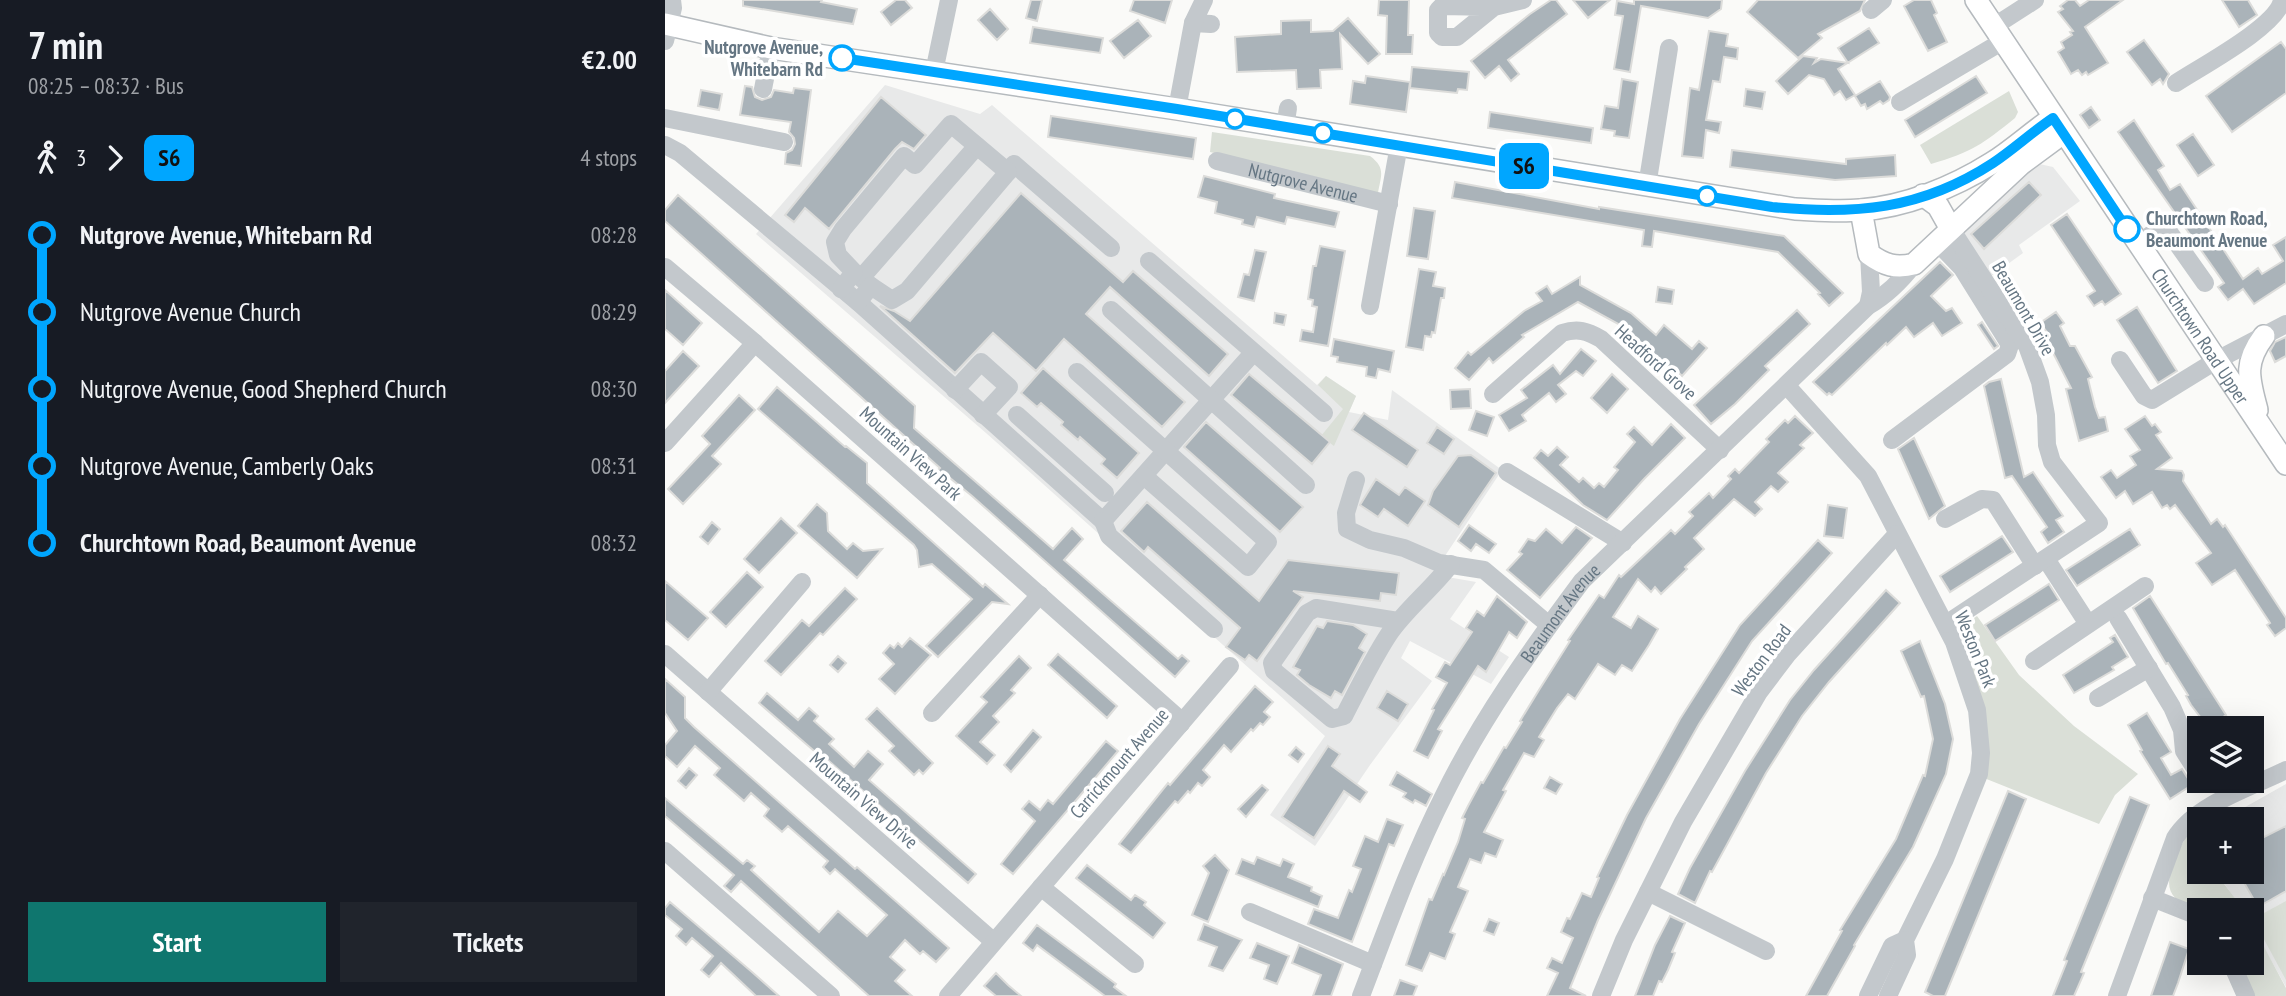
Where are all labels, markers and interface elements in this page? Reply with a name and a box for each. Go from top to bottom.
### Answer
text: 7 min [28,20,103,69]
place label: Nutgrove Avenue, Whitebarn Rd [704,35,823,81]
text: €2.00 [582,43,637,76]
marker: Nutgrove Avenue, Whitebarn Rd [829,45,855,71]
text: 08:25 – 08:32 · Bus [28,71,184,100]
unlabelled marker [1225,109,1245,129]
unlabelled marker [1313,123,1333,143]
icon: walk [28,139,66,177]
icon: forward [96,139,134,177]
text: S6 [158,142,180,173]
text: 3 [76,143,86,172]
text: 4 stops [580,143,637,172]
line badge: S6 [1493,143,1555,189]
text: S6 [1513,150,1535,181]
street label: Nutgrove Avenue [1246,157,1361,208]
unlabelled marker [1697,186,1717,206]
place label: Churchtown Road, Beaumont Avenue [2146,206,2268,252]
marker: Churchtown Road, Beaumont Avenue [2114,216,2140,242]
text: Nutgrove Avenue, Whitebarn Rd [80,218,372,251]
text: 08:28 [591,220,637,249]
street label: Beaumont Drive [1987,256,2061,360]
street label: Churchtown Road Upper [2146,263,2255,409]
text: Nutgrove Avenue Church [80,295,301,328]
text: 08:29 [591,297,637,326]
street label: Headford Grove [1610,319,1702,405]
text: Nutgrove Avenue, Good Shepherd Church [80,372,447,405]
text: 08:30 [591,374,637,403]
street label: Mountain View Park [855,401,968,506]
text: Nutgrove Avenue, Camberly Oaks [80,449,374,482]
text: 08:31 [591,451,637,480]
text: Churchtown Road, Beaumont Avenue [80,526,417,559]
text: 08:32 [591,528,637,557]
street label: Beaumont Avenue [1515,558,1605,667]
street label: Weston Park [1950,607,2002,691]
street label: Weston Road [1726,619,1796,701]
street label: Carrickmount Avenue [1064,703,1174,823]
map controls [2187,716,2264,975]
button: layers [2187,716,2264,793]
street label: Mountain View Drive [805,746,923,854]
button: + [2187,807,2264,884]
button: − [2187,898,2264,975]
button: Start [28,902,326,982]
button: Tickets [340,902,637,982]

